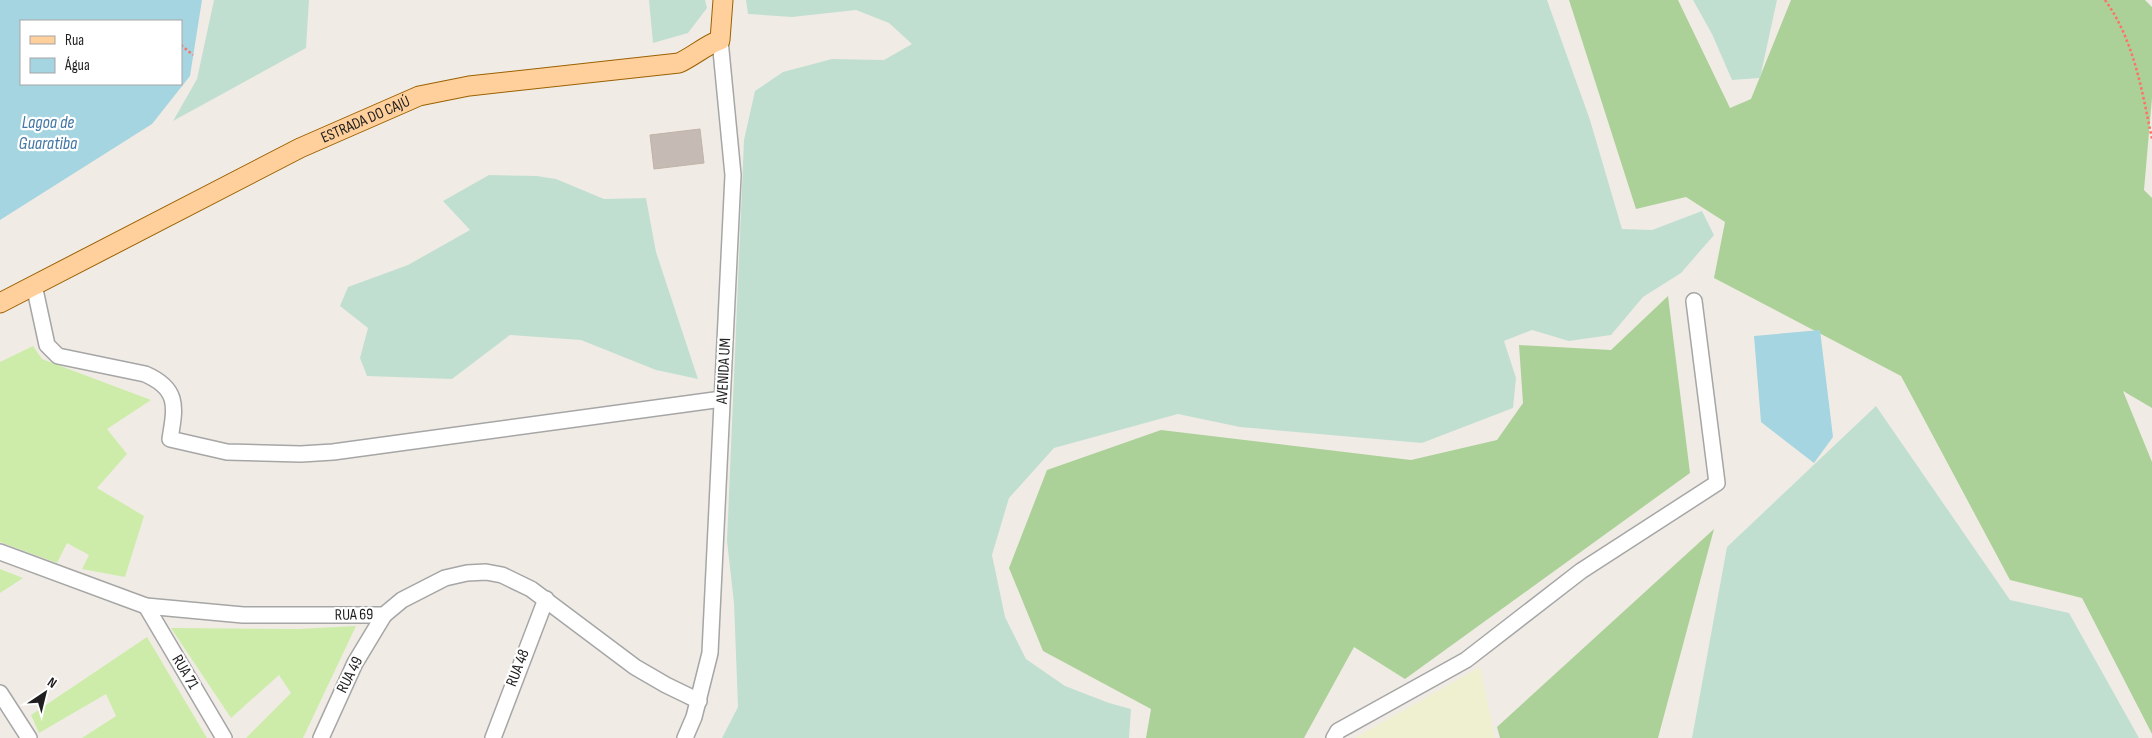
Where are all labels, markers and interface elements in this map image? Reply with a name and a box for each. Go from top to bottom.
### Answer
legend [20,20,182,85]
text: Rua [65,31,84,50]
text: Água [64,56,90,75]
street label: ESTRADA DO CAJÚ [318,92,413,147]
water label: Lagoa de Guaratiba [19,112,78,154]
street label: AVENIDA UM [713,338,735,405]
street label: RUA 69 [335,605,373,625]
street label: RUA 48 [502,647,534,689]
street label: RUA 71 [167,651,203,693]
street label: RUA 49 [333,654,367,696]
north arrow [20,668,70,718]
text: N [44,674,60,692]

